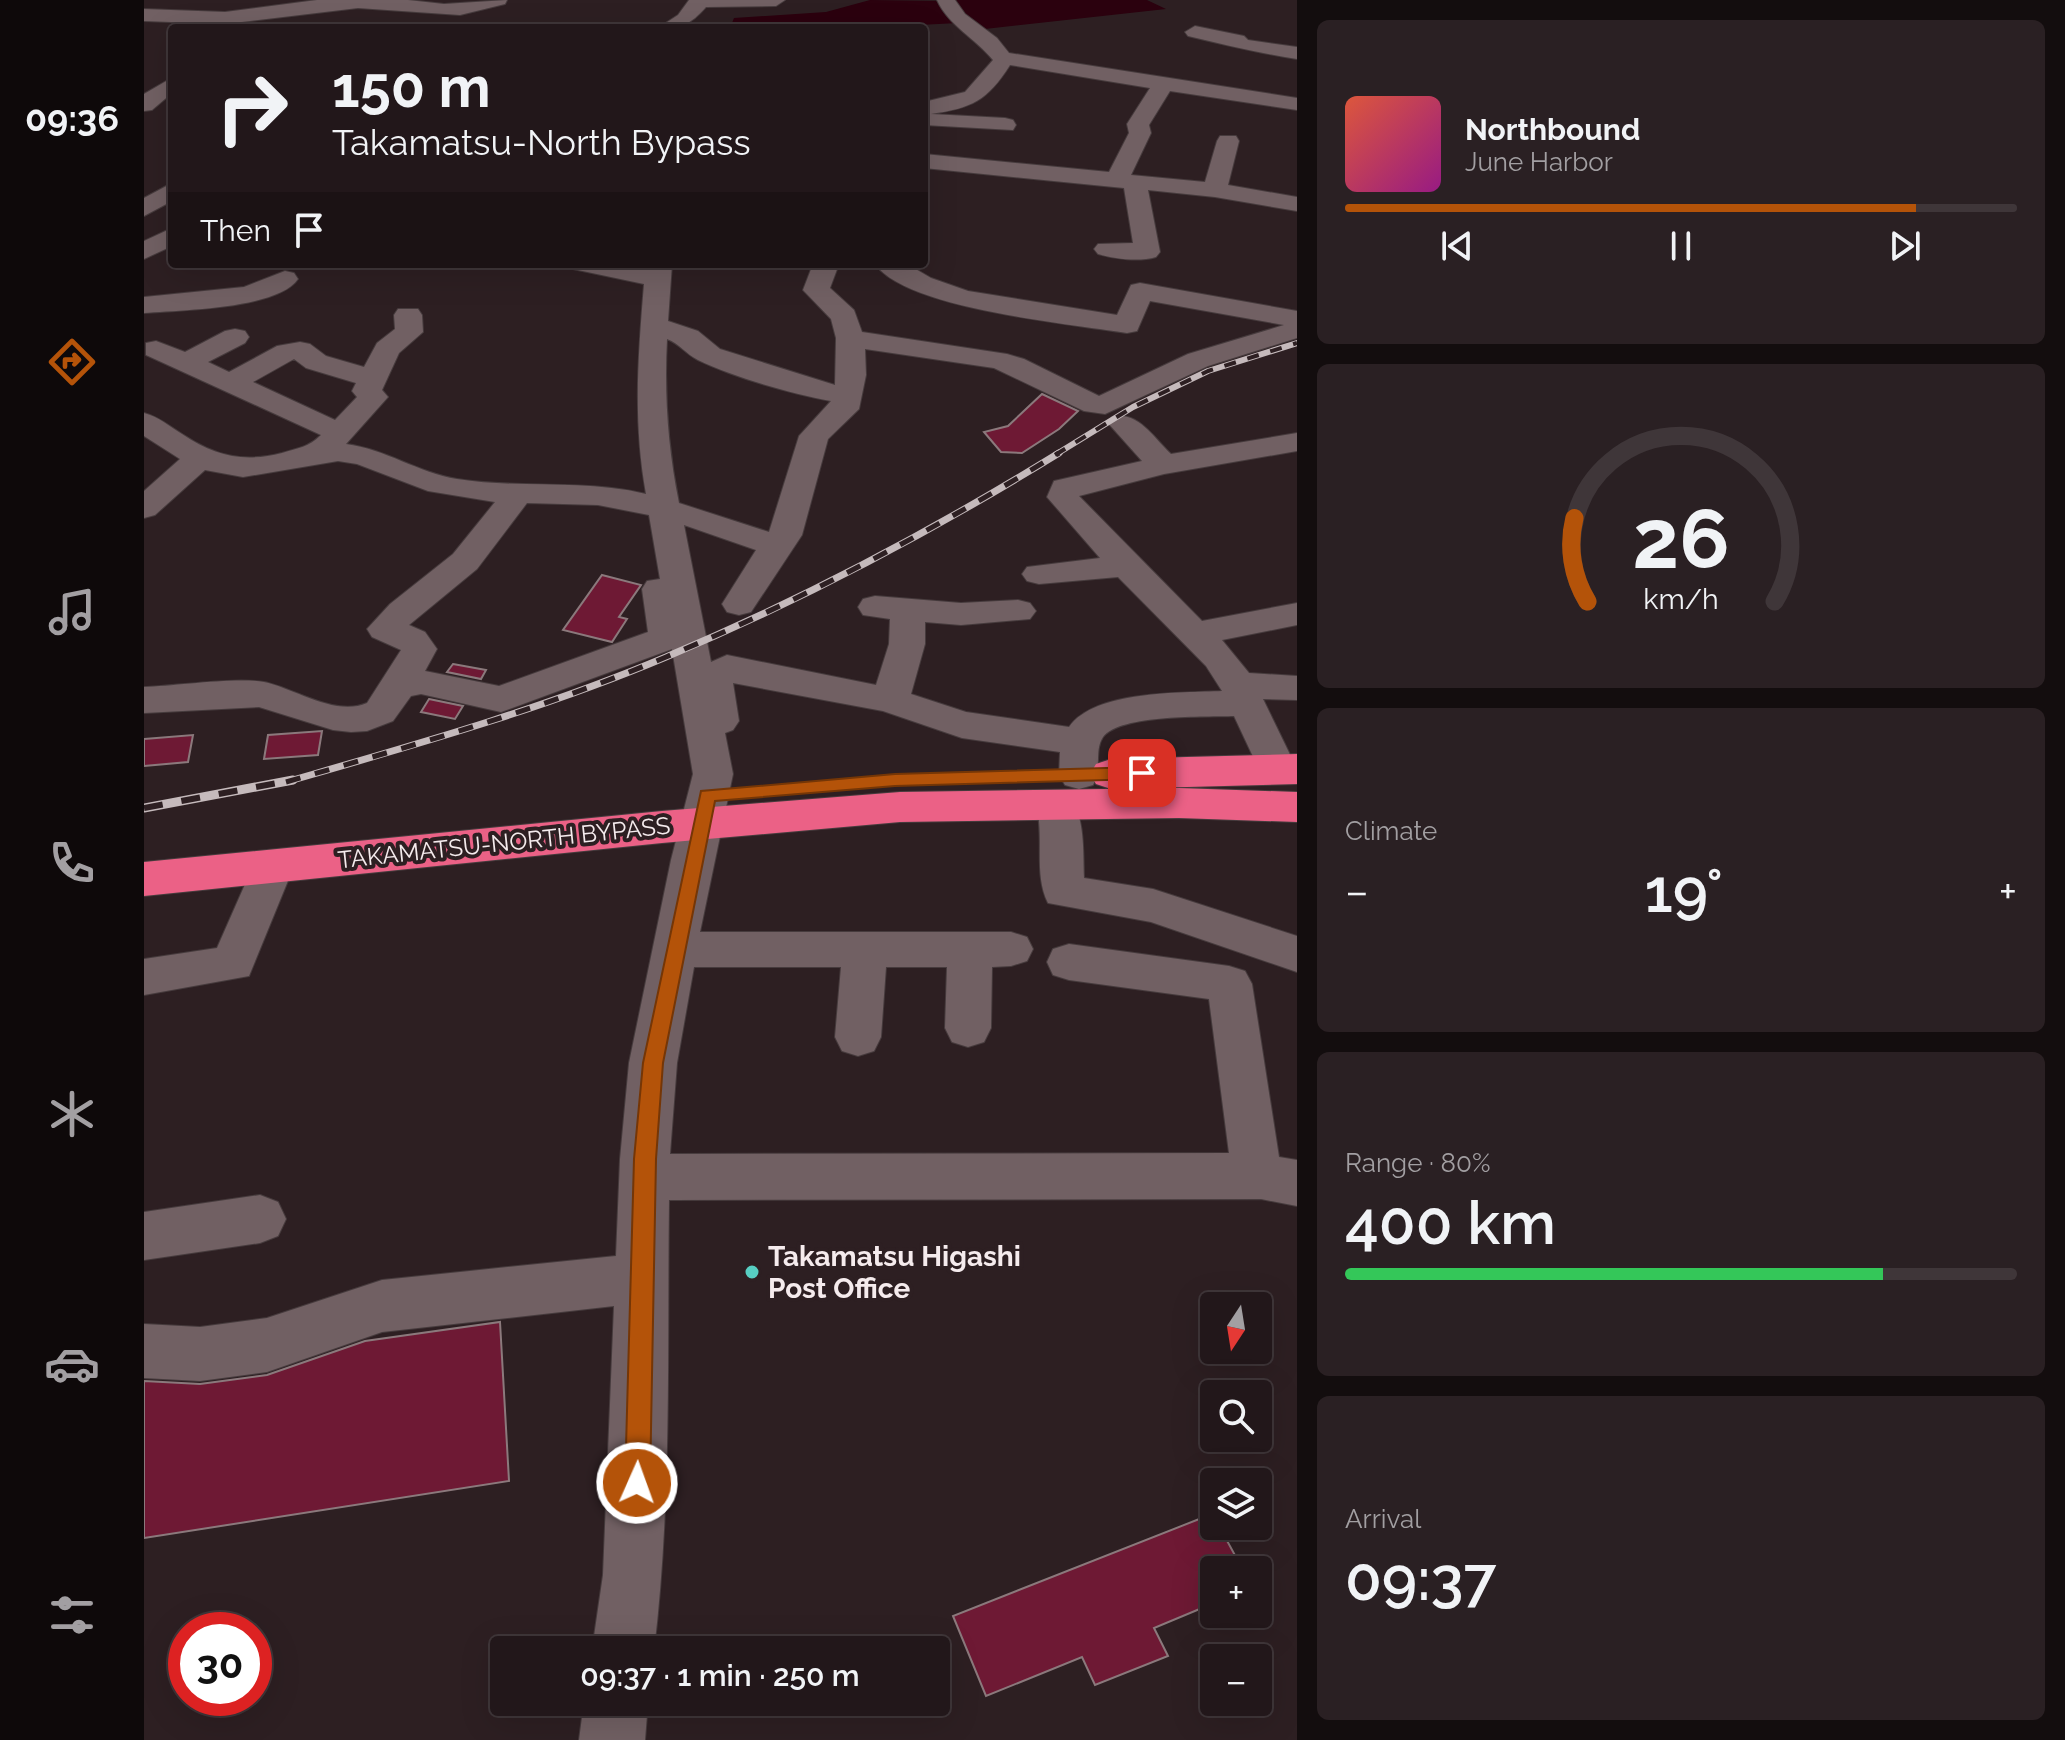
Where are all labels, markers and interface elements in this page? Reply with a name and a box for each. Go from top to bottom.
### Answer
text: 150 m [332,54,491,120]
icon: right [200,56,304,160]
text: 09:36 [25,97,119,139]
text: Northbound [1465,112,1640,147]
text: Takamatsu-North Bypass [332,121,751,163]
text: June Harbor [1465,147,1613,177]
icon: arrive [287,208,331,252]
text: Then [200,213,271,248]
icon: previous [1435,224,1479,268]
icon: pause [1659,224,1703,268]
icon: next [1883,224,1927,268]
icon: directions [44,334,100,390]
text: 26 [1632,490,1730,587]
text: km/h [1643,582,1719,616]
icon: music [44,584,100,640]
pin [1108,739,1176,807]
icon: arrive [1120,751,1164,795]
street label: TAKAMATSU-NORTH BYPASS [336,811,672,874]
text: Climate [1345,816,1437,846]
icon: phone [44,835,100,891]
text: 19° [1644,856,1723,926]
text: − [1345,866,1369,917]
text: + [1999,866,2017,917]
icon: climate [44,1086,100,1142]
text: Range · 80% [1345,1148,1491,1178]
text: 400 km [1345,1188,1556,1258]
place label: Takamatsu Higashi Post Office [768,1240,1021,1305]
marker: Takamatsu Higashi Post Office [743,1263,761,1281]
north arrow [1200,1292,1272,1364]
map controls [1200,1292,1272,1716]
icon: car [44,1336,100,1392]
button: search [1200,1380,1272,1452]
position arrow [595,1441,679,1525]
button: layers [1200,1468,1272,1540]
text: Arrival [1345,1504,1421,1534]
text: 09:37 [1345,1544,1496,1614]
button: + [1200,1556,1272,1628]
icon: filters [44,1587,100,1643]
speed limit sign: 30 [168,1612,272,1716]
button: − [1200,1644,1272,1716]
text: 09:37 · 1 min · 250 m [580,1658,860,1693]

